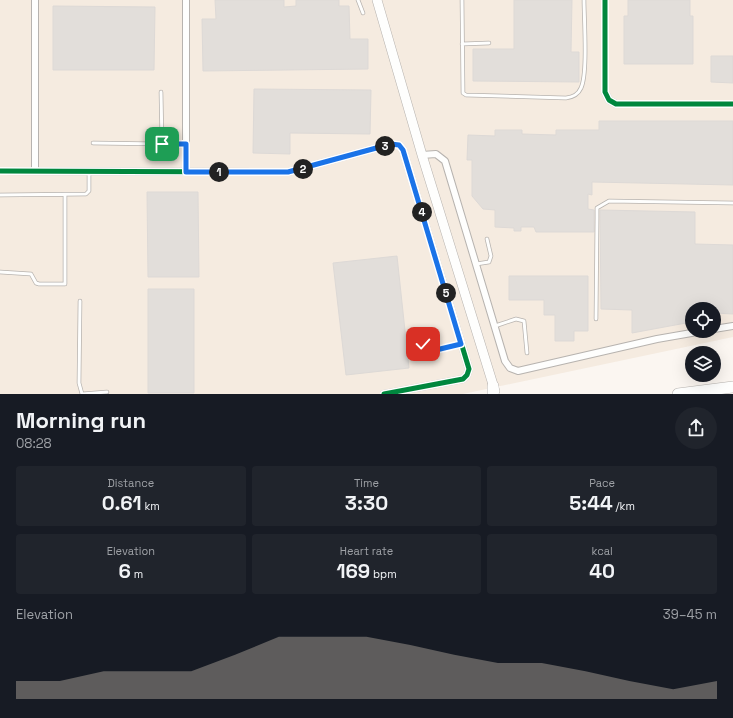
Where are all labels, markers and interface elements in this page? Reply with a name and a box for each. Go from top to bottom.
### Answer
pin [145,127,179,161]
icon: arrive [151,133,173,155]
pin: 3 [375,136,395,156]
text: 3 [382,139,388,153]
pin: 2 [293,159,313,179]
pin: 1 [209,162,229,182]
text: 2 [300,162,306,176]
text: 1 [217,165,221,179]
pin: 4 [412,202,432,222]
text: 4 [419,205,426,219]
pin: 5 [436,283,456,303]
text: 5 [443,286,449,300]
map controls [685,302,721,382]
button: locate [685,302,721,338]
pin [406,327,440,361]
icon: check [412,333,434,355]
button: layers [685,346,721,382]
text: Morning run [16,406,146,434]
button: share [675,407,717,449]
text: 08:28 [16,435,52,452]
text: Distance [107,476,154,490]
text: Time [354,476,379,490]
text: Pace [589,476,615,490]
text: 0.61 [102,490,142,516]
text: 3:30 [345,490,388,516]
text: 5:44 [569,490,613,516]
text: km [142,499,160,513]
text: /km [613,499,635,513]
text: Elevation [107,544,155,558]
text: Heart rate [340,544,393,558]
text: kcal [592,544,613,558]
text: 6 [118,558,131,584]
text: 169 [336,558,370,584]
text: 40 [589,558,615,584]
text: m [131,567,143,581]
text: bpm [370,567,397,581]
text: Elevation [16,606,73,623]
text: 39–45 m [663,606,717,623]

